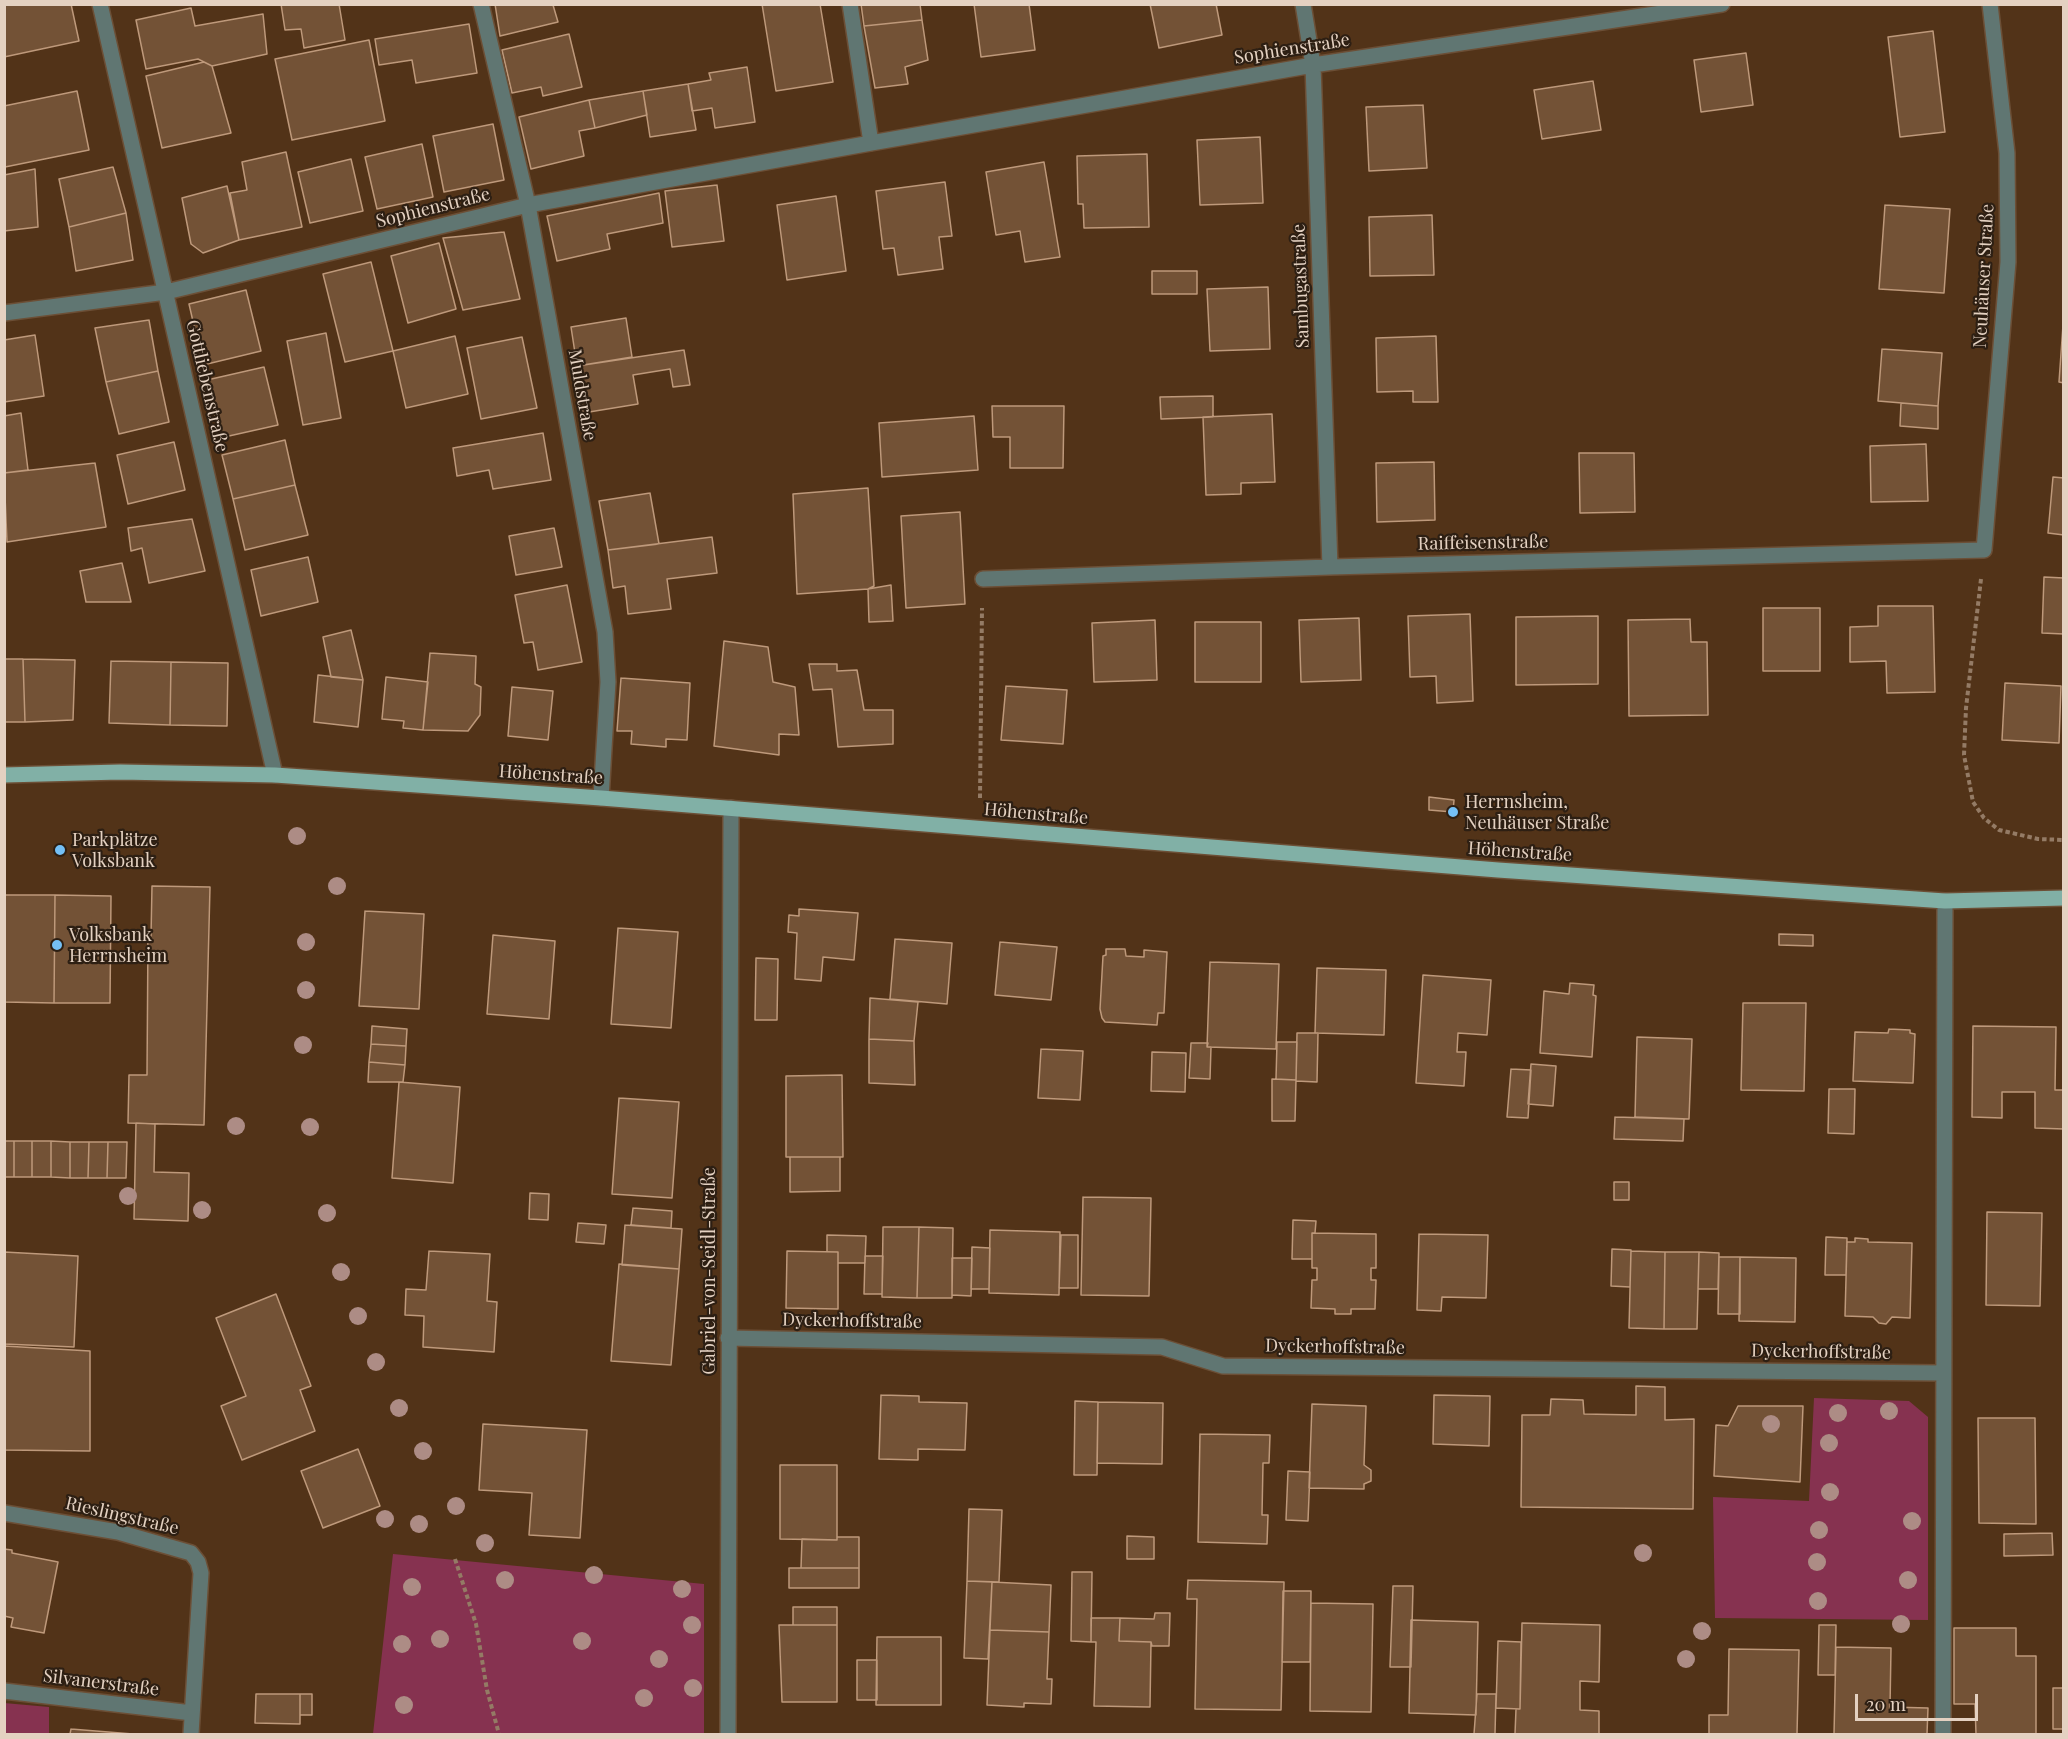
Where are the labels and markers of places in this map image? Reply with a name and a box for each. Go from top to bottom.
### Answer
place label: Herrnsheim, Neuhäuser Straße [1465,791,1609,834]
marker: Herrnsheim, Neuhäuser Straße [1446,805,1460,819]
place label: Parkplätze Volksbank [72,829,158,872]
marker: Parkplätze Volksbank [53,843,67,857]
place label: Volksbank Herrnsheim [69,924,167,966]
marker: Volksbank Herrnsheim [50,938,64,952]

